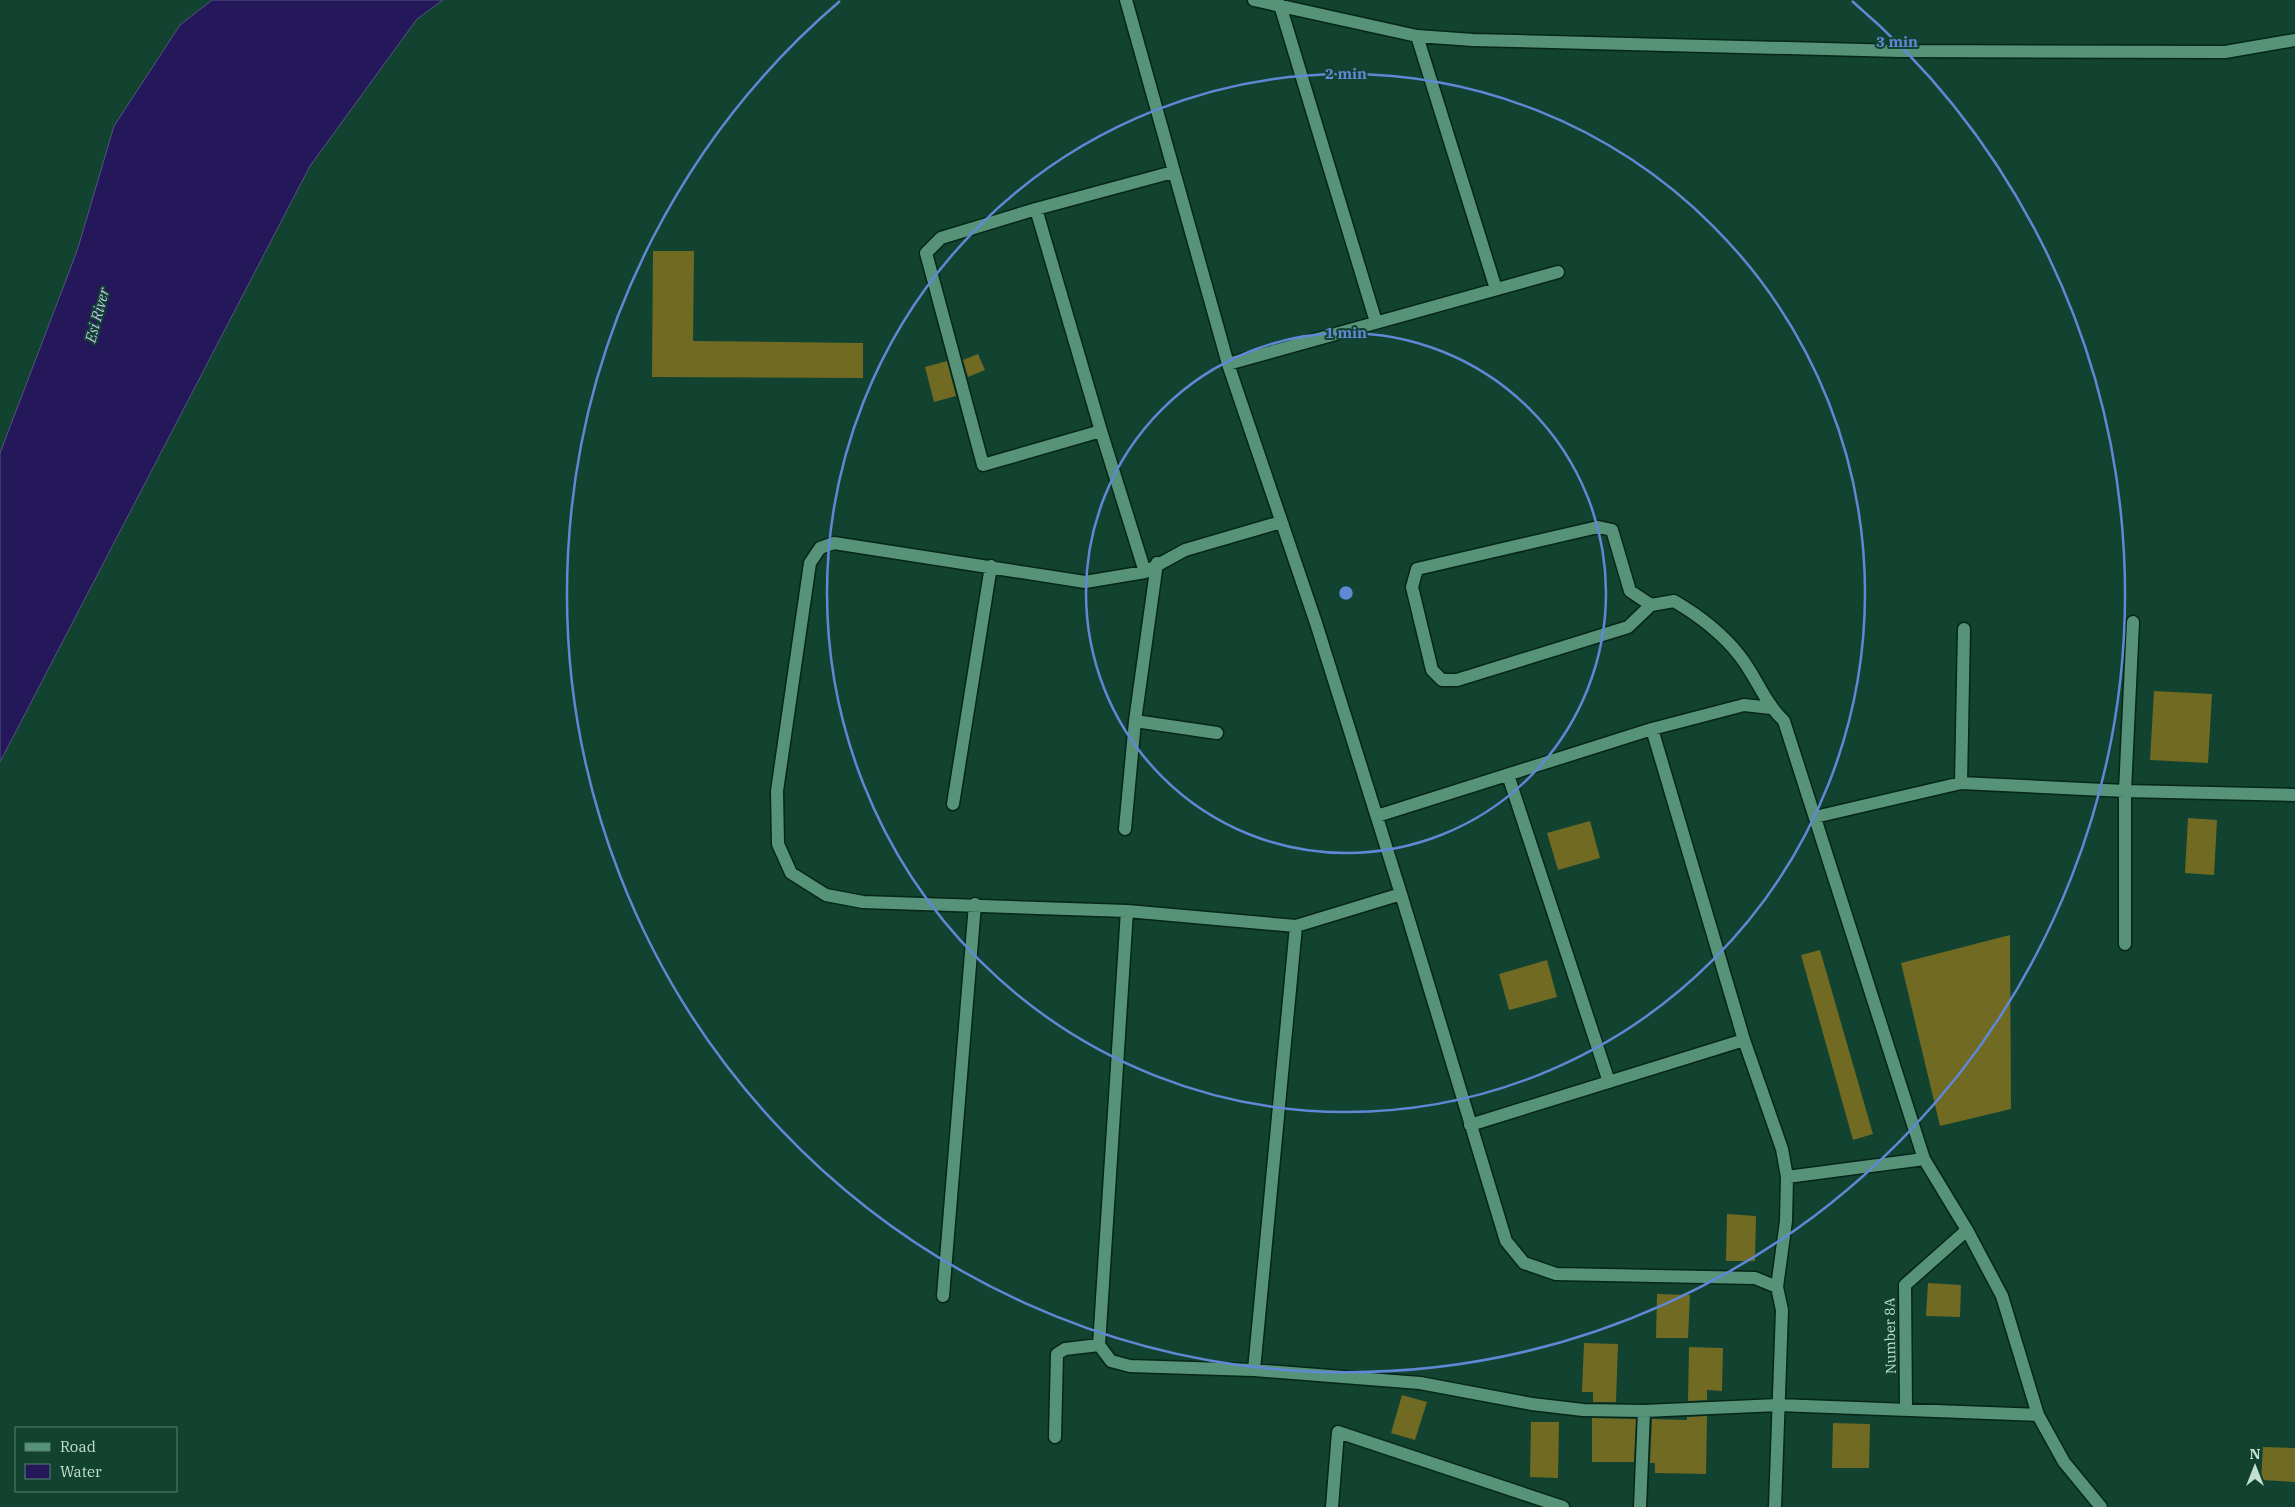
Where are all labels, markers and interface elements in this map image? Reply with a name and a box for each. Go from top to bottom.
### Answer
text: 3 min [1876,32,1918,51]
text: 2 min [1325,64,1367,83]
water label: Esi River [80,285,114,345]
text: 1 min [1325,323,1367,342]
centre of rings [1337,584,1355,602]
street label: Number 8A [1880,1297,1900,1374]
legend [15,1427,178,1492]
text: Road [60,1437,96,1456]
north arrow [2230,1442,2280,1492]
text: N [2249,1445,2261,1463]
text: Water [60,1462,102,1481]

